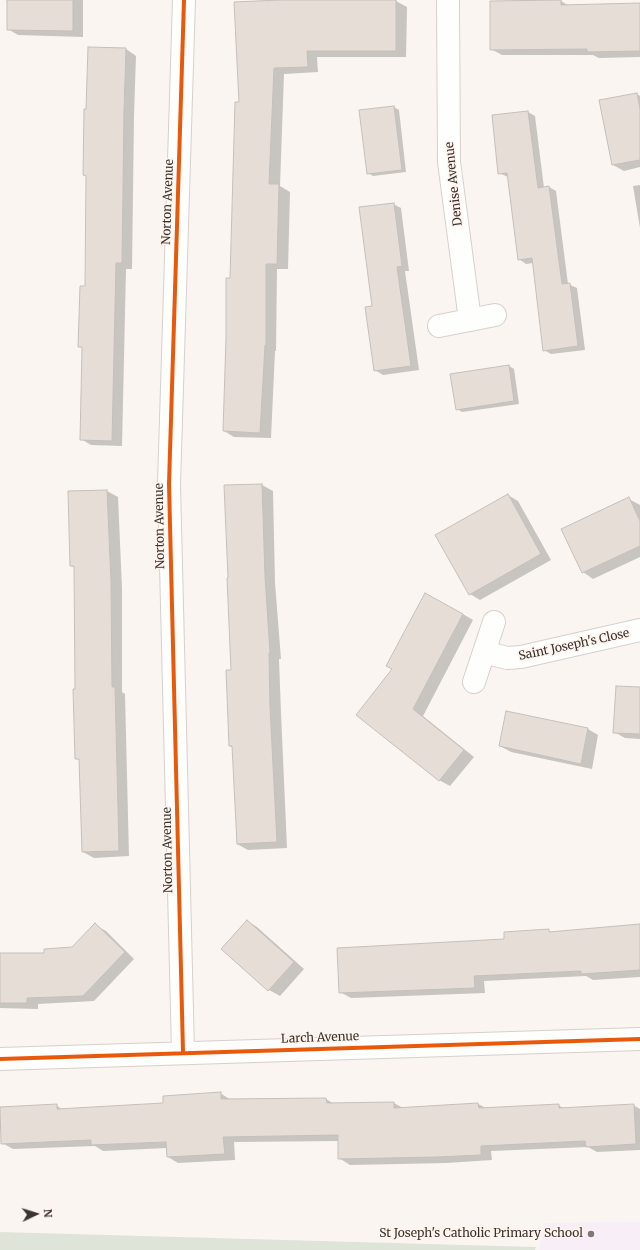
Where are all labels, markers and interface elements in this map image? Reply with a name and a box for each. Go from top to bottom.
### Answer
street label: Denise Avenue [442,141,466,227]
street label: Norton Avenue [159,159,177,245]
street label: Norton Avenue [152,483,168,569]
street label: Saint Joseph's Close [517,626,631,664]
street label: Norton Avenue [160,807,176,893]
street label: Larch Avenue [281,1029,359,1047]
north arrow [16,1194,56,1234]
text: N [41,1208,55,1218]
place label: St Joseph's Catholic Primary School [379,1227,583,1241]
marker: St Joseph's Catholic Primary School [586,1229,596,1239]

